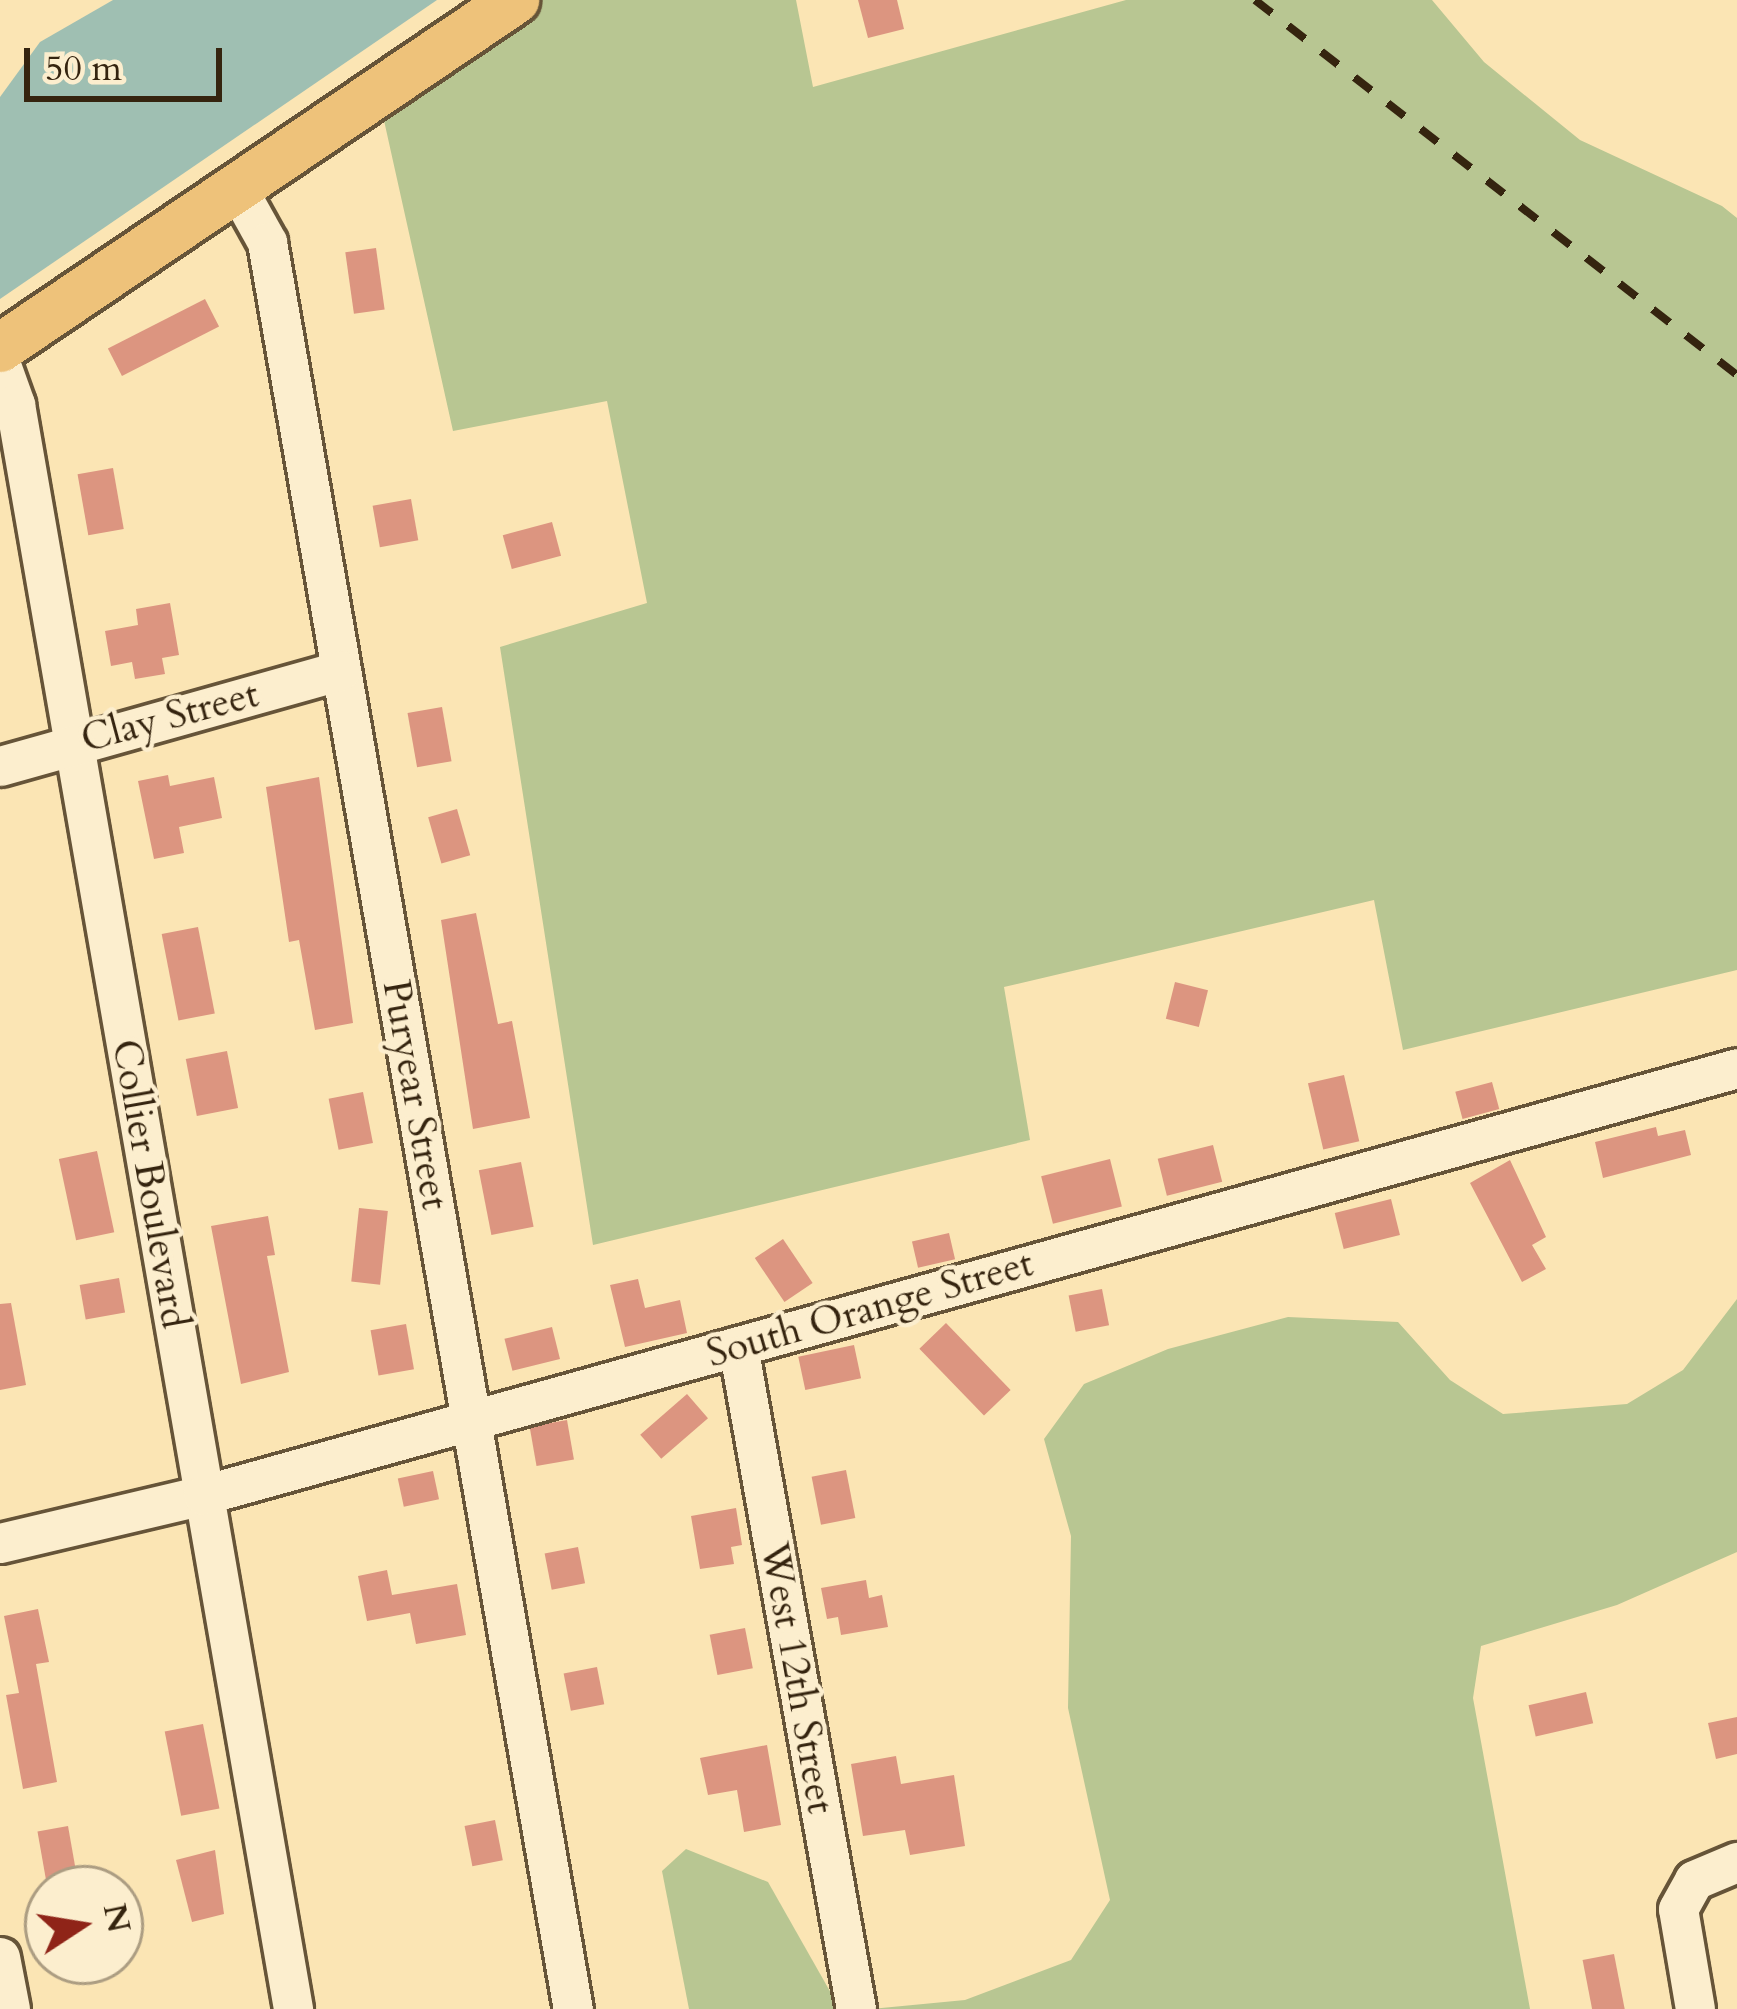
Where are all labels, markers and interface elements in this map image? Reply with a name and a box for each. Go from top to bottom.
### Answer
scale bar [30,24,228,98]
text: 50 m [45,44,122,93]
street label: Clay Street [76,671,264,763]
street label: Puryear Street [372,977,458,1213]
street label: Collier Boulevard [102,1036,198,1332]
street label: South Orange Street [702,1240,1038,1378]
street label: West 12th Street [750,1539,844,1817]
north arrow [24,1865,144,1985]
text: N [92,1899,142,1937]

